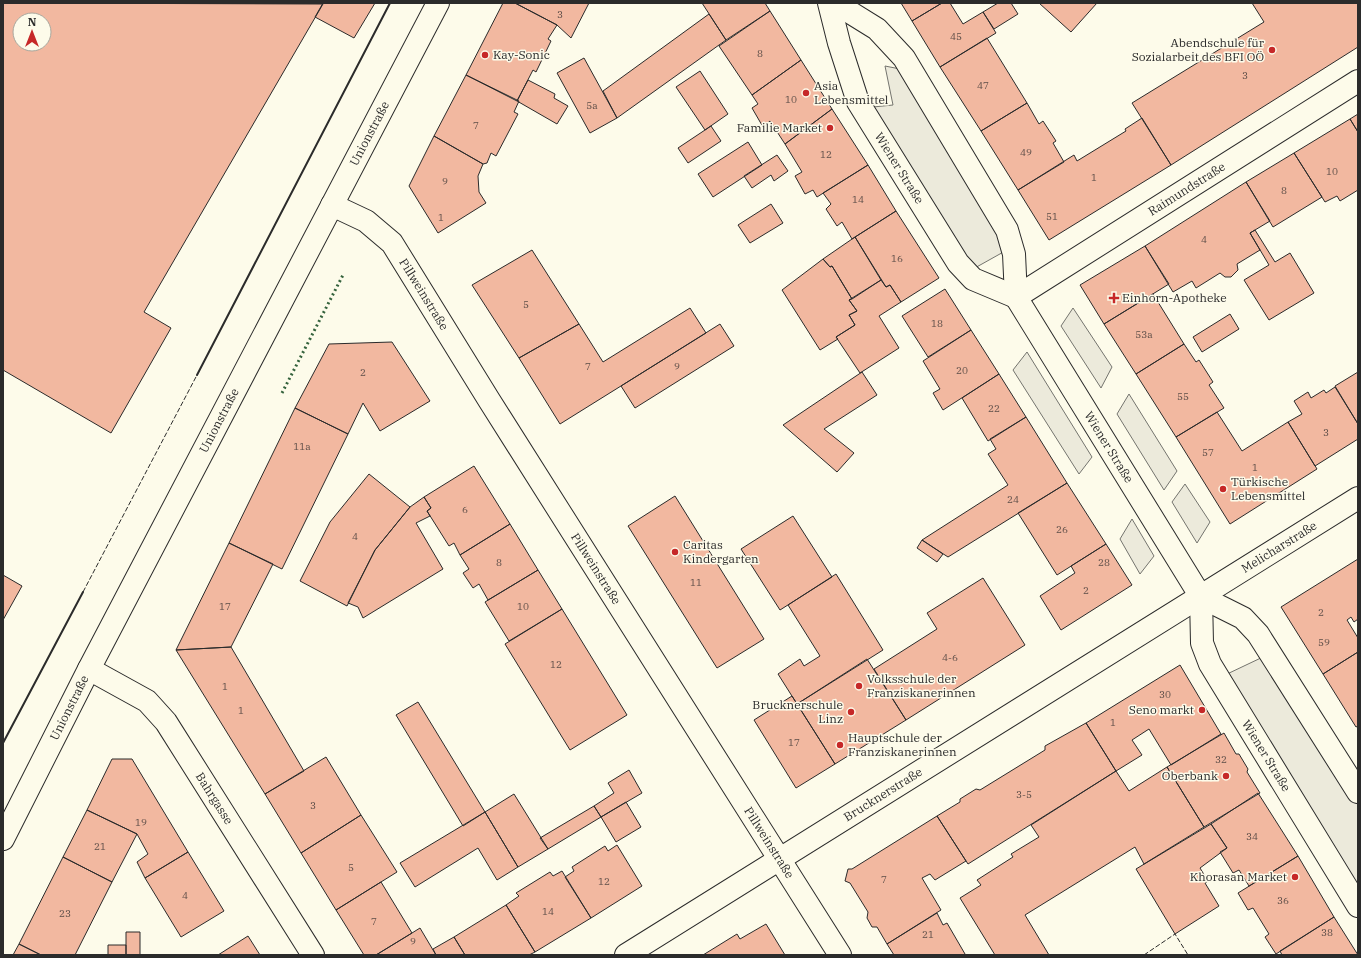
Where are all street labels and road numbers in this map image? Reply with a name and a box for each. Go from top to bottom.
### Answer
street label: Unionstraße [346,99,392,168]
street label: Wiener Straße [872,129,927,206]
street label: Raimundstraße [1145,159,1228,219]
street label: Pillweinstraße [396,255,452,333]
street label: Unionstraße [196,385,242,455]
street label: Wiener Straße [1081,408,1137,485]
street label: Melicharstraße [1238,518,1319,576]
street label: Pillweinstraße [568,530,624,607]
street label: Unionstraße [46,673,92,743]
street label: Wiener Straße [1239,717,1294,794]
street label: Brucknerstraße [841,764,925,824]
street label: Bahrgasse [193,769,237,827]
street label: Pillweinstraße [741,804,798,881]

